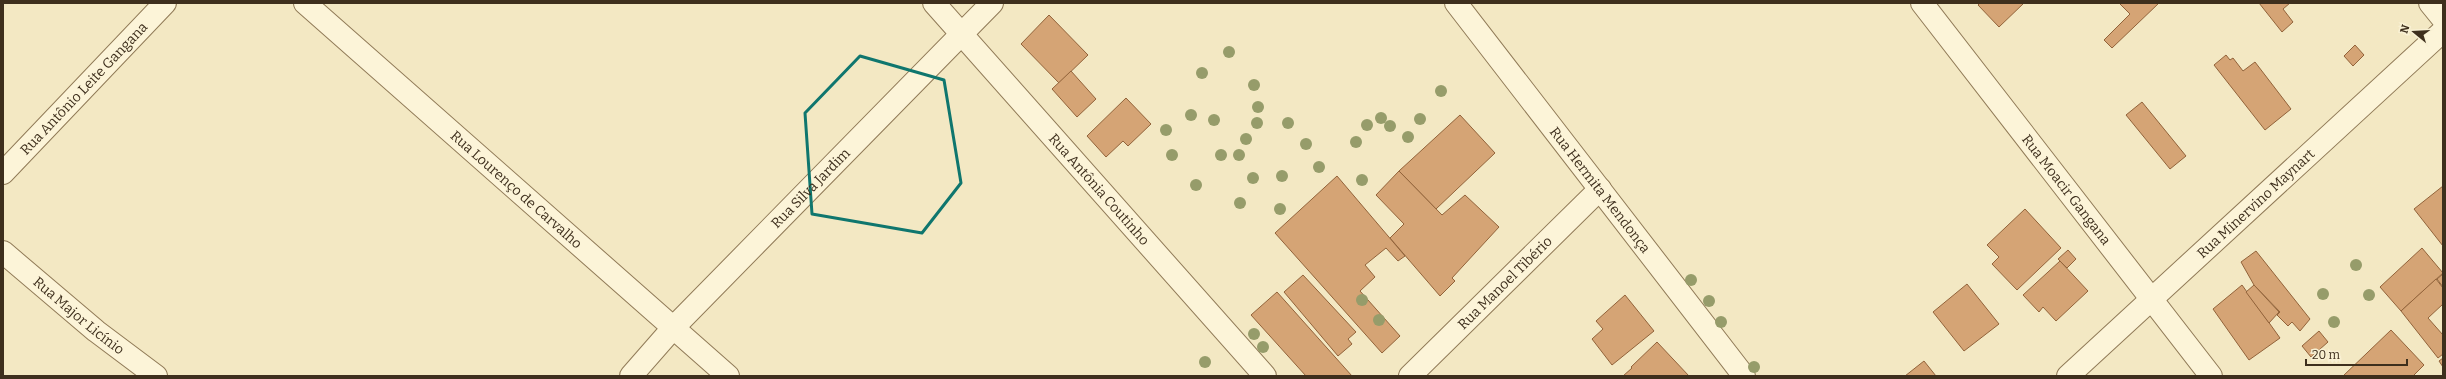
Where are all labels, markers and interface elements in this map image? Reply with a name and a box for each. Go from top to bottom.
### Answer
north arrow [2394,12,2434,52]
street label: Rua Antônio Leite Gangana [17,18,151,158]
text: N [2397,23,2413,35]
street label: Rua Hermita Mendonça [1546,124,1654,256]
street label: Rua Lourenço de Carvalho [447,127,586,252]
street label: Rua Antônia Coutinho [1045,130,1153,248]
street label: Rua Moacir Gangana [2019,131,2115,248]
street label: Rua Silva Jardim [767,144,854,232]
street label: Rua Minervino Maynart [2193,145,2318,262]
street label: Rua Manoel Tibério [1454,233,1556,333]
street label: Rua Major Licínio [30,273,128,358]
scale bar [2306,341,2407,367]
text: 20 m [2312,348,2341,362]

